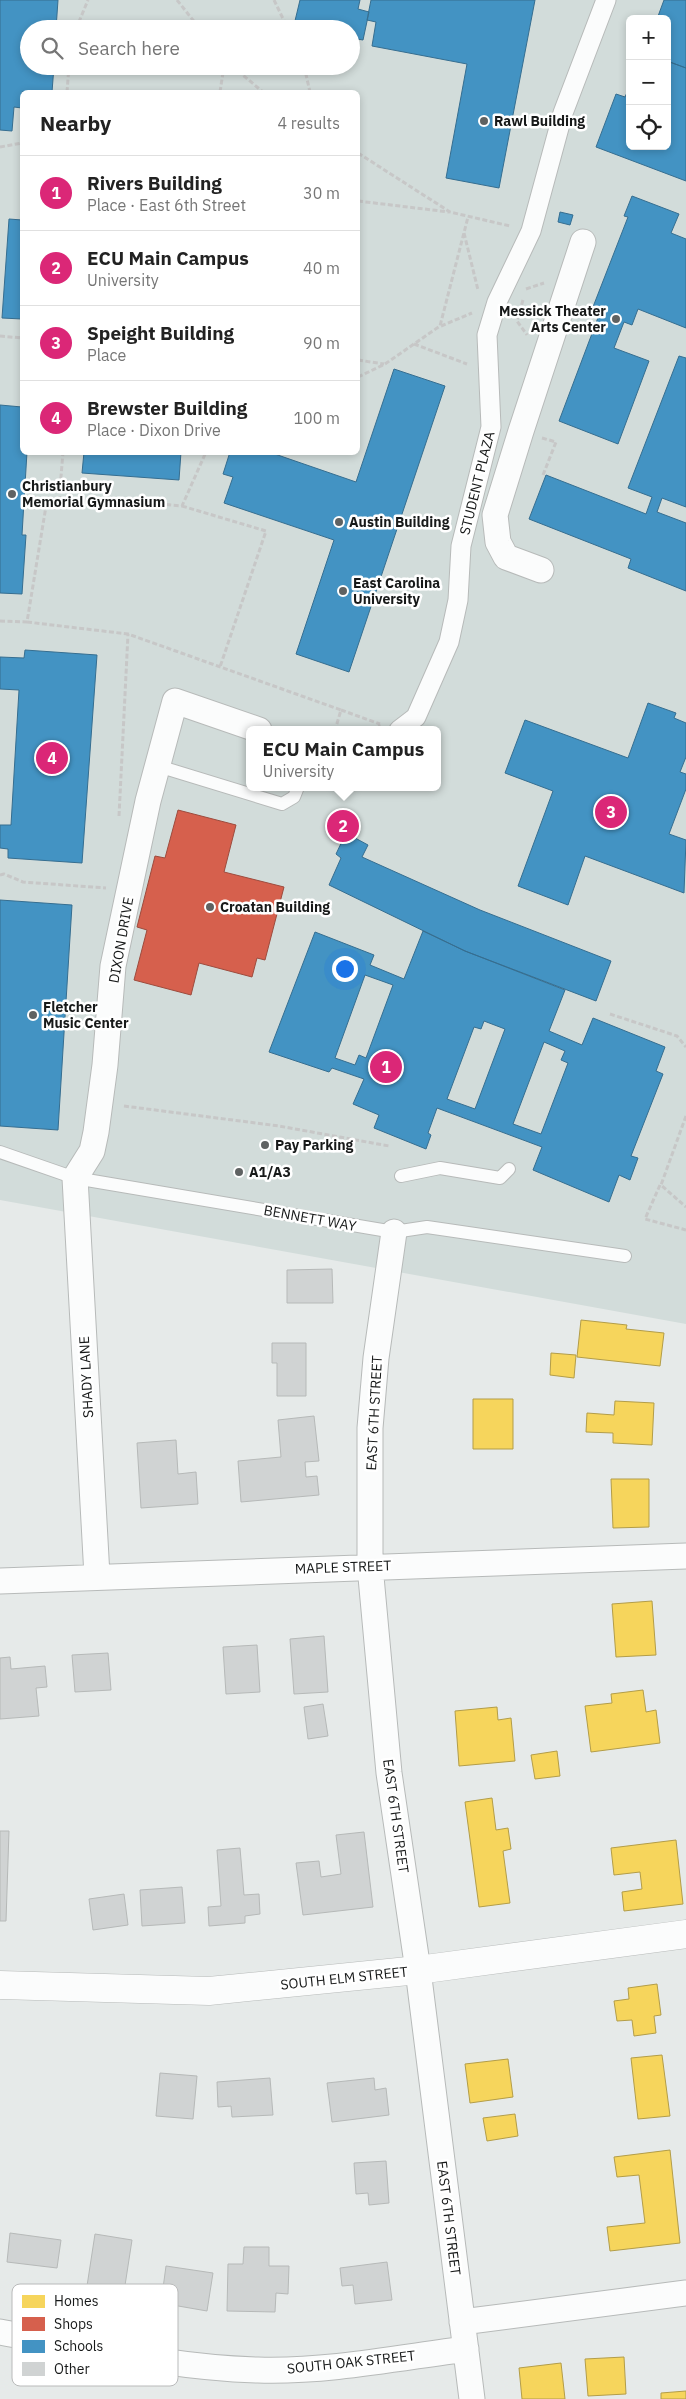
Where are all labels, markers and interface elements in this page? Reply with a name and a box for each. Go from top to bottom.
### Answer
map controls [626,15,671,150]
button: + [626,15,671,60]
search box [20,20,360,75]
icon: search [38,34,66,62]
text: Search here [78,36,180,60]
button: − [626,60,671,105]
button: locate [626,105,671,150]
text: Nearby [40,109,111,137]
place label: Rawl Building [494,112,585,130]
text: 4 results [277,113,340,133]
marker: Rawl Building [478,115,490,127]
text: Rivers Building [87,171,222,195]
text: 1 [51,183,61,203]
text: 30 m [303,183,340,203]
text: Place · East 6th Street [87,195,246,215]
text: ECU Main Campus [87,246,249,270]
text: 2 [51,258,61,278]
text: 40 m [303,258,340,278]
text: University [87,270,159,290]
place label: Messick Theater Arts Center [499,302,606,336]
marker: Messick Theater Arts Center [610,313,622,325]
text: Speight Building [87,321,234,345]
text: 3 [51,333,61,353]
text: 90 m [303,333,340,353]
text: Place [87,345,126,365]
text: Brewster Building [87,396,247,420]
text: 4 [51,408,61,428]
text: 100 m [293,408,340,428]
text: Place · Dixon Drive [87,420,221,440]
street label: STUDENT PLAZA [455,429,499,537]
place label: Christianbury Memorial Gymnasium [22,477,165,511]
marker: Christianbury Memorial Gymnasium [6,488,18,500]
place label: Austin Building [349,513,450,531]
marker: Austin Building [333,516,345,528]
place label: East Carolina University [353,574,440,608]
marker: East Carolina University [337,585,349,597]
popup [246,726,441,791]
text: ECU Main Campus [263,737,424,761]
pin: 4 [36,739,68,777]
text: University [263,761,334,781]
pin: 3 [595,793,627,831]
pin: 2 [327,807,359,845]
street label: DIXON DRIVE [105,896,137,984]
place label: Croatan Building [220,898,330,916]
marker: Croatan Building [204,901,216,913]
your location [332,956,358,982]
place label: Fletcher Music Center [43,998,129,1032]
marker: Fletcher Music Center [27,1009,39,1021]
pin: 1 [370,1048,402,1086]
place label: Pay Parking [275,1136,354,1154]
marker: Pay Parking [259,1139,271,1151]
place label: A1/A3 [249,1163,291,1181]
marker: A1/A3 [233,1166,245,1178]
street label: BENNETT WAY [262,1201,358,1235]
street label: SHADY LANE [75,1336,97,1418]
street label: EAST 6TH STREET [362,1355,386,1471]
street label: MAPLE STREET [294,1556,392,1578]
street label: EAST 6TH STREET [379,1758,413,1874]
street label: SOUTH ELM STREET [279,1962,409,1994]
street label: EAST 6TH STREET [433,2160,465,2276]
legend [12,2284,178,2386]
text: Homes [54,2292,99,2310]
text: Shops [54,2315,93,2333]
text: Schools [54,2337,104,2355]
street label: SOUTH OAK STREET [286,2346,416,2378]
text: Other [54,2360,90,2378]

